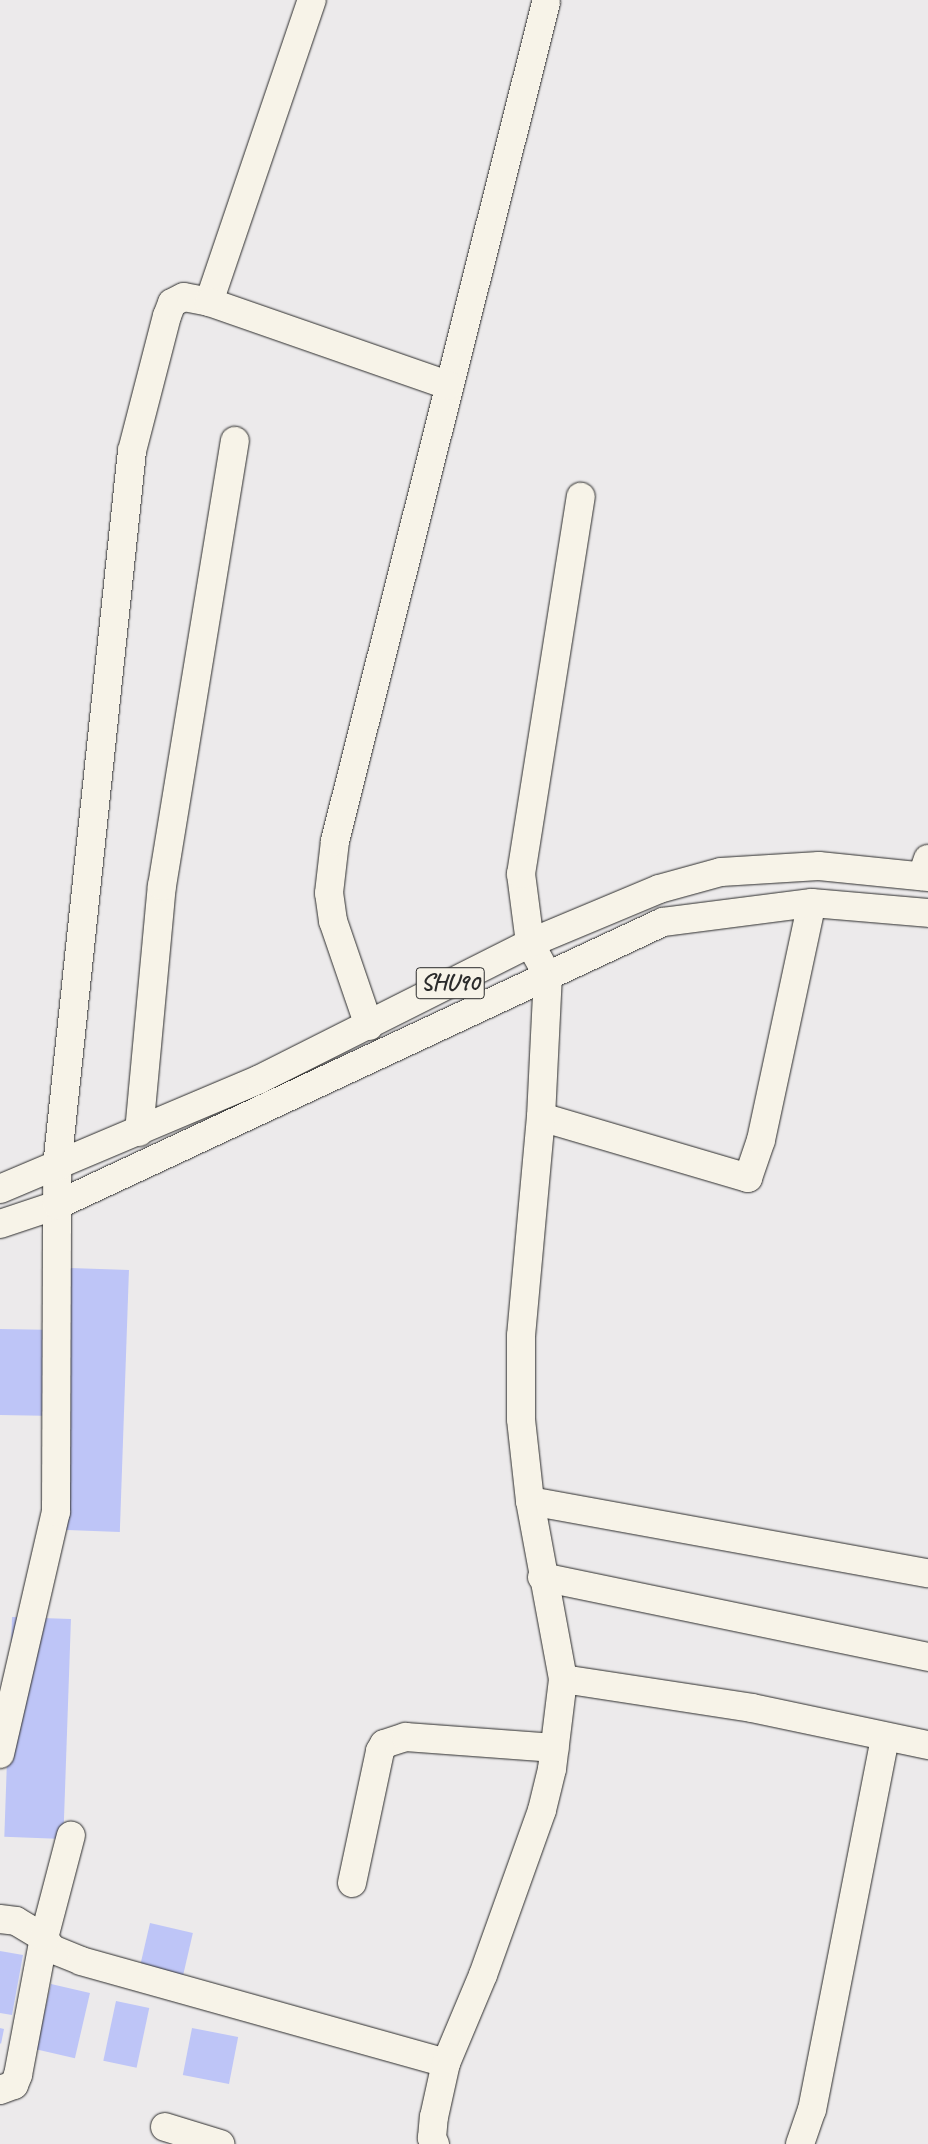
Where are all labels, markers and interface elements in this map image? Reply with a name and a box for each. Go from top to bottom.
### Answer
road number: SHU90 [415,961,485,1004]

